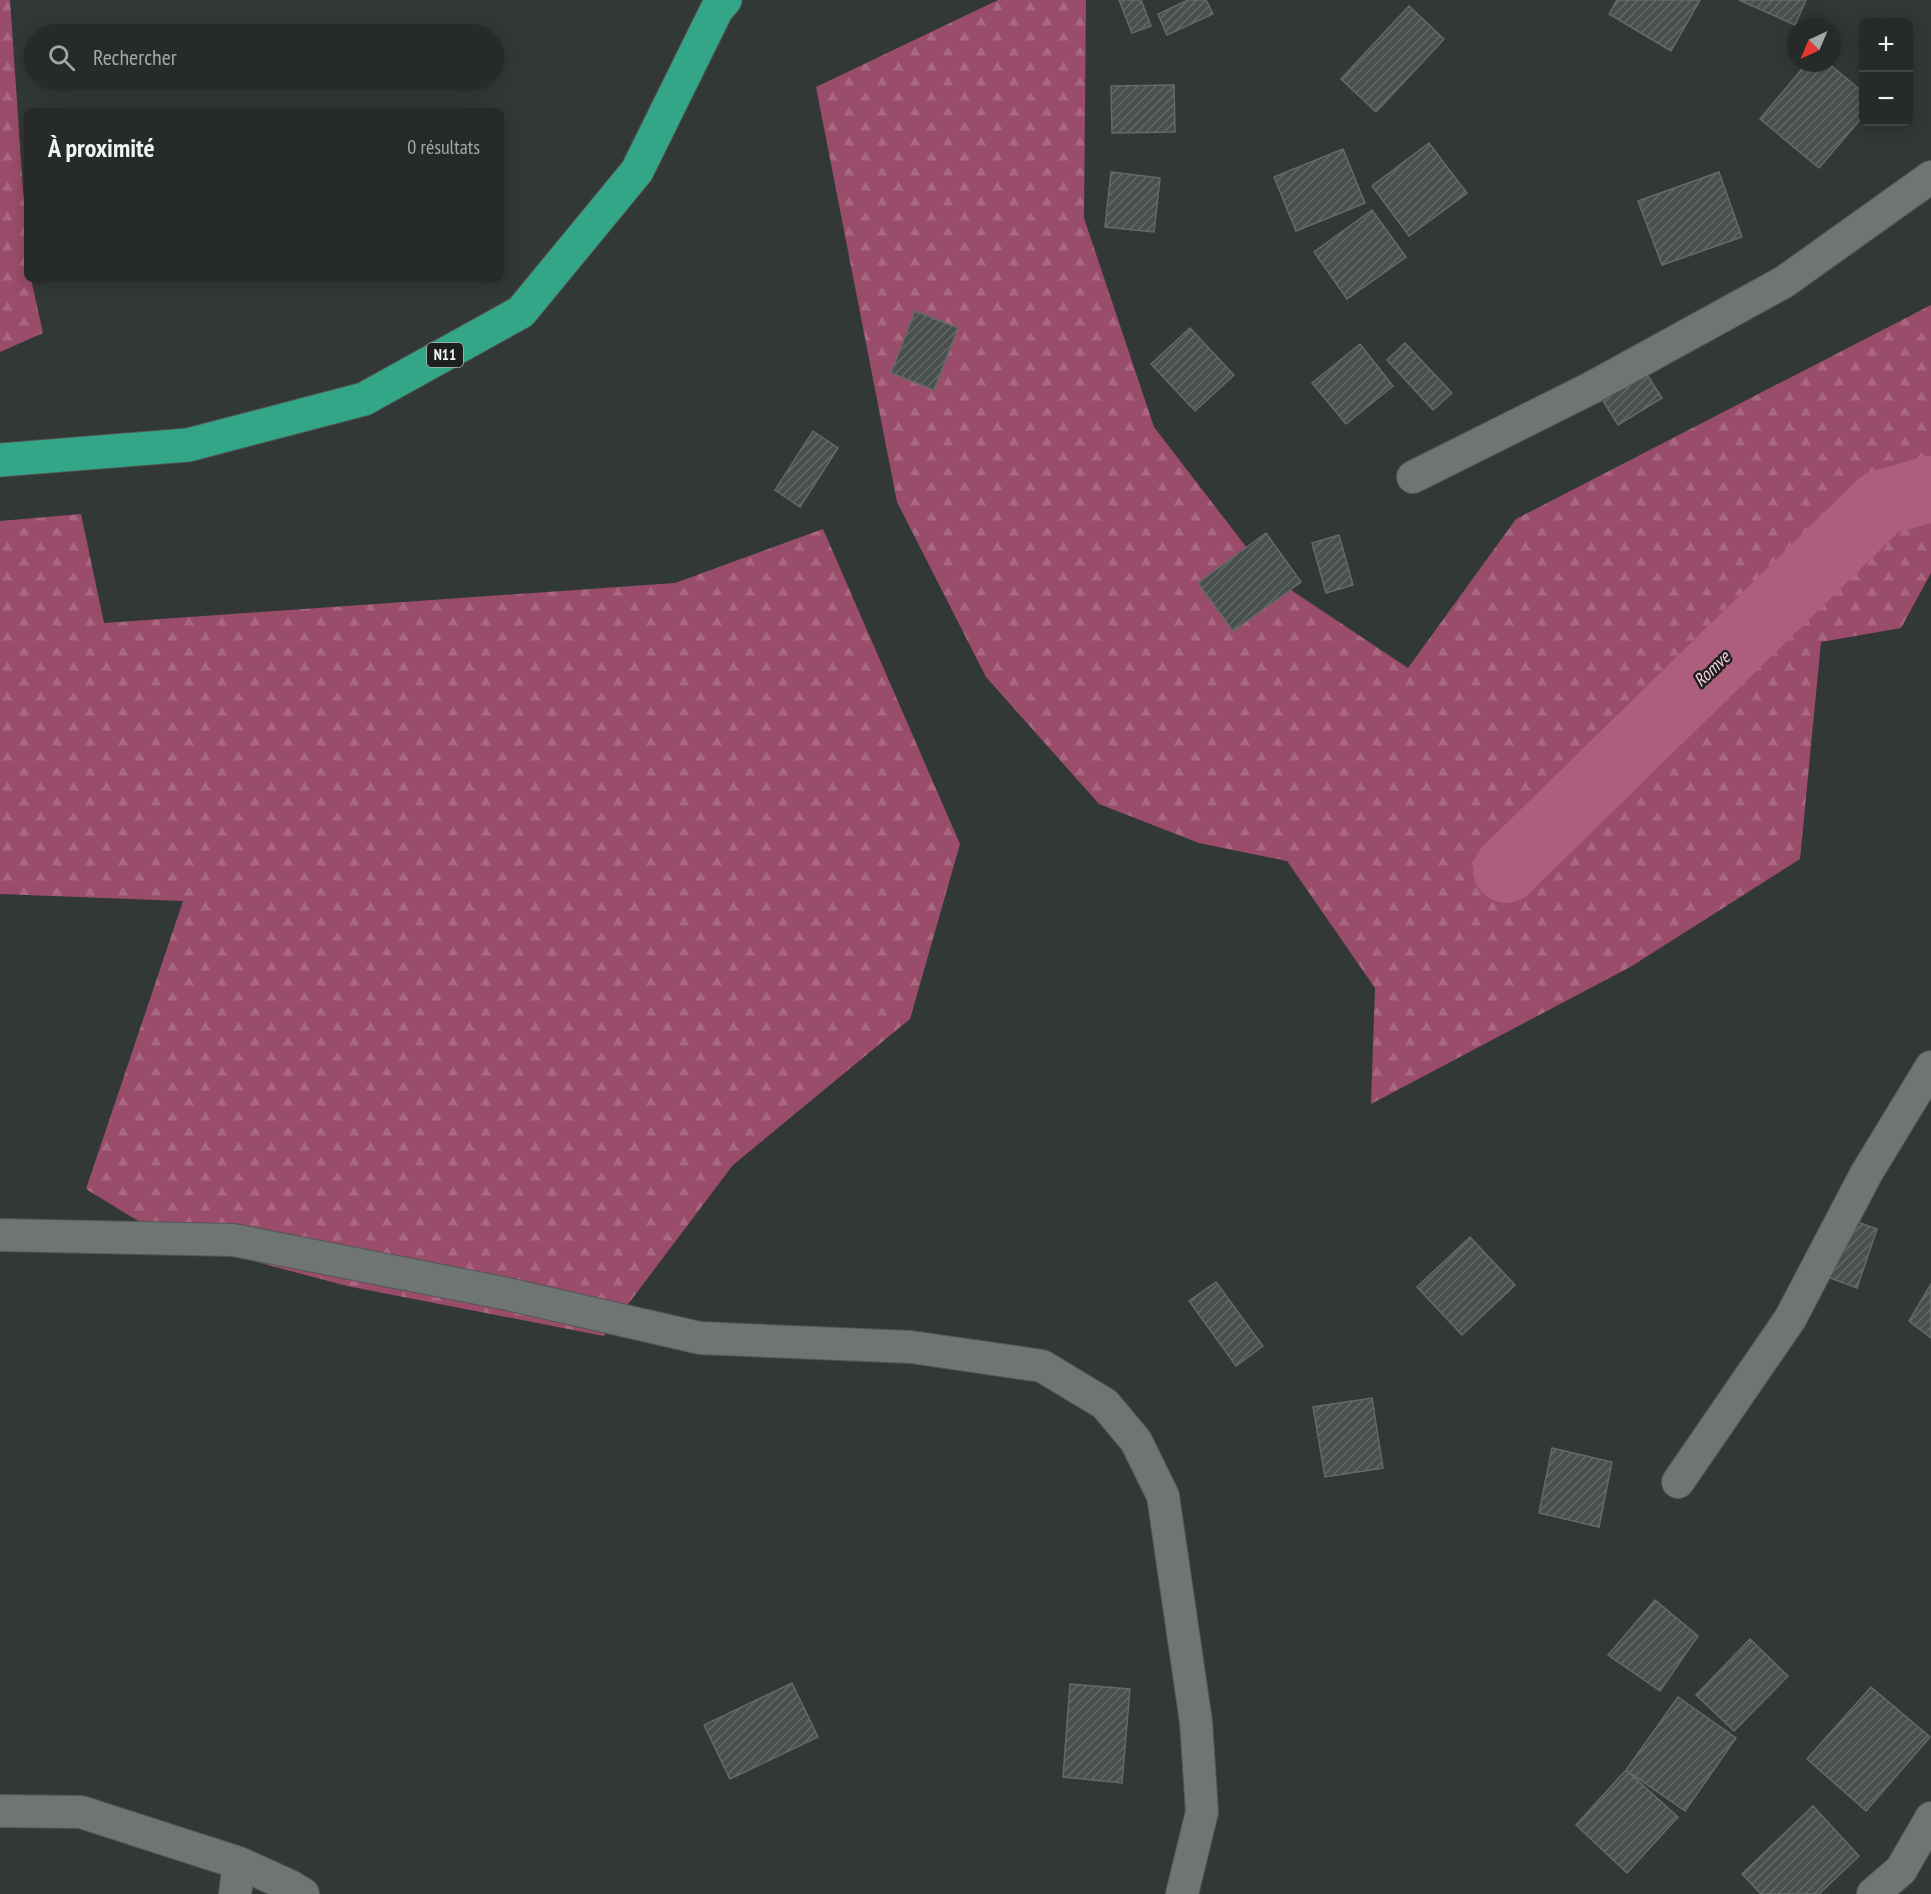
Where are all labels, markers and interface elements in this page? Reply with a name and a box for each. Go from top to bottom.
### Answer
north arrow [1787,18,1841,72]
map controls [1859,18,1913,126]
button: + [1859,18,1913,72]
search box [24,24,504,90]
icon: search [45,41,78,74]
text: Rechercher [93,43,177,71]
button: − [1859,72,1913,126]
text: À proximité [48,131,155,164]
text: 0 résultats [407,134,480,160]
road number: N11 [427,343,463,367]
water label: Romve [1689,645,1736,691]

